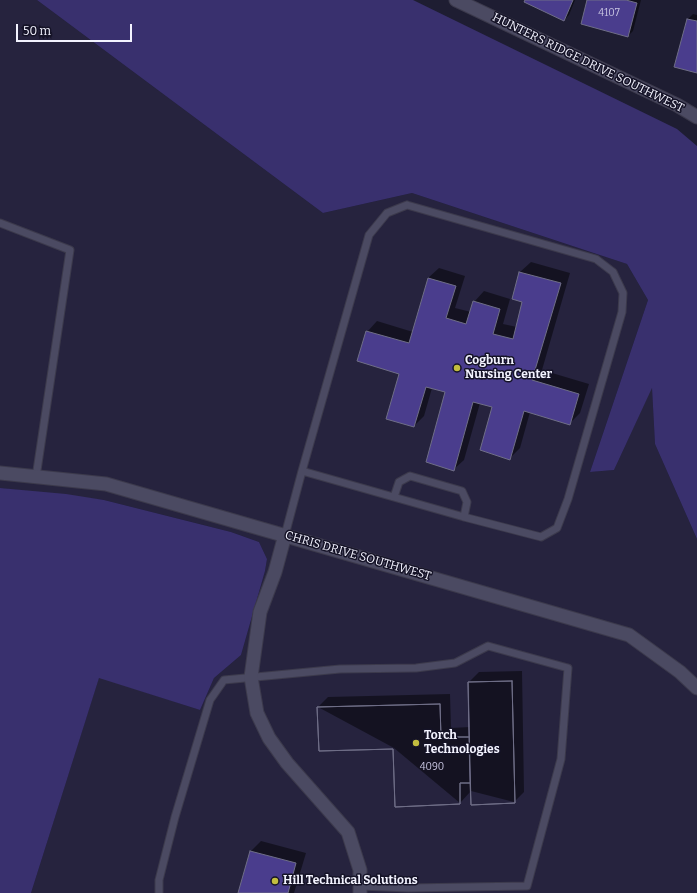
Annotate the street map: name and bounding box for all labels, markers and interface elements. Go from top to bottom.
house number: 4107 [598,7,620,19]
street label: HUNTERS RIDGE DRIVE SOUTHWEST [490,10,686,116]
scale bar [18,16,134,42]
text: 50 m [23,24,51,38]
place label: Cogburn Nursing Center [465,354,552,382]
marker: Cogburn Nursing Center [452,363,462,373]
street label: CHRIS DRIVE SOUTHWEST [283,528,433,584]
place label: Torch Technologies [424,729,500,757]
marker: Torch Technologies [411,738,421,748]
house number: 4090 [420,761,444,773]
place label: Hill Technical Solutions [283,874,418,888]
marker: Hill Technical Solutions [270,876,280,886]

